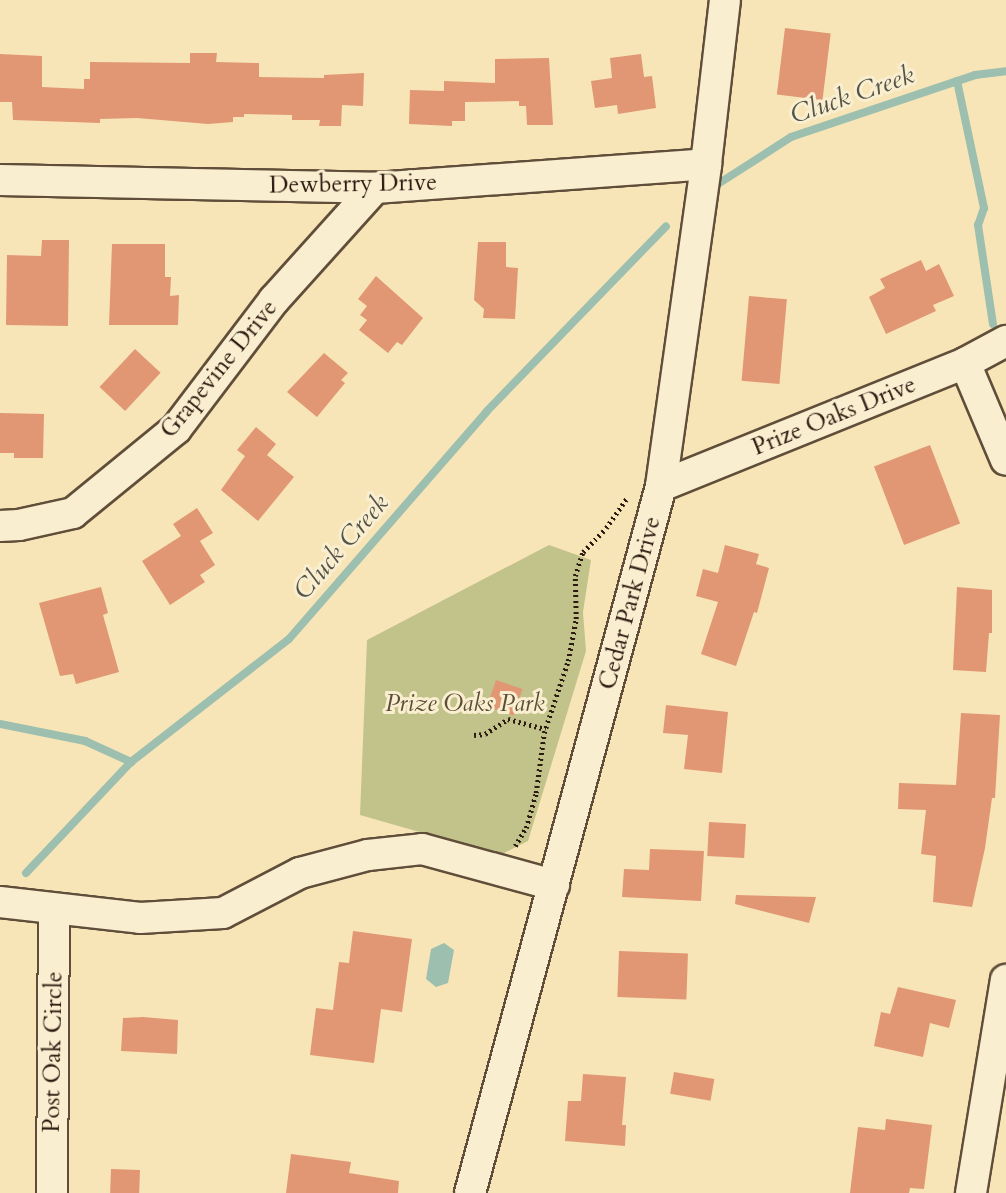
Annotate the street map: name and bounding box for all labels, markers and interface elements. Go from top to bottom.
water label: Cluck Creek [786,59,918,131]
street label: Dewberry Drive [269,168,437,200]
street label: Grapevine Drive [154,294,284,444]
street label: Prize Oaks Drive [748,370,920,462]
water label: Cluck Creek [287,488,395,606]
street label: Cedar Park Drive [593,513,667,693]
park label: Prize Oaks Park [385,690,545,718]
street label: Post Oak Circle [37,971,69,1133]

